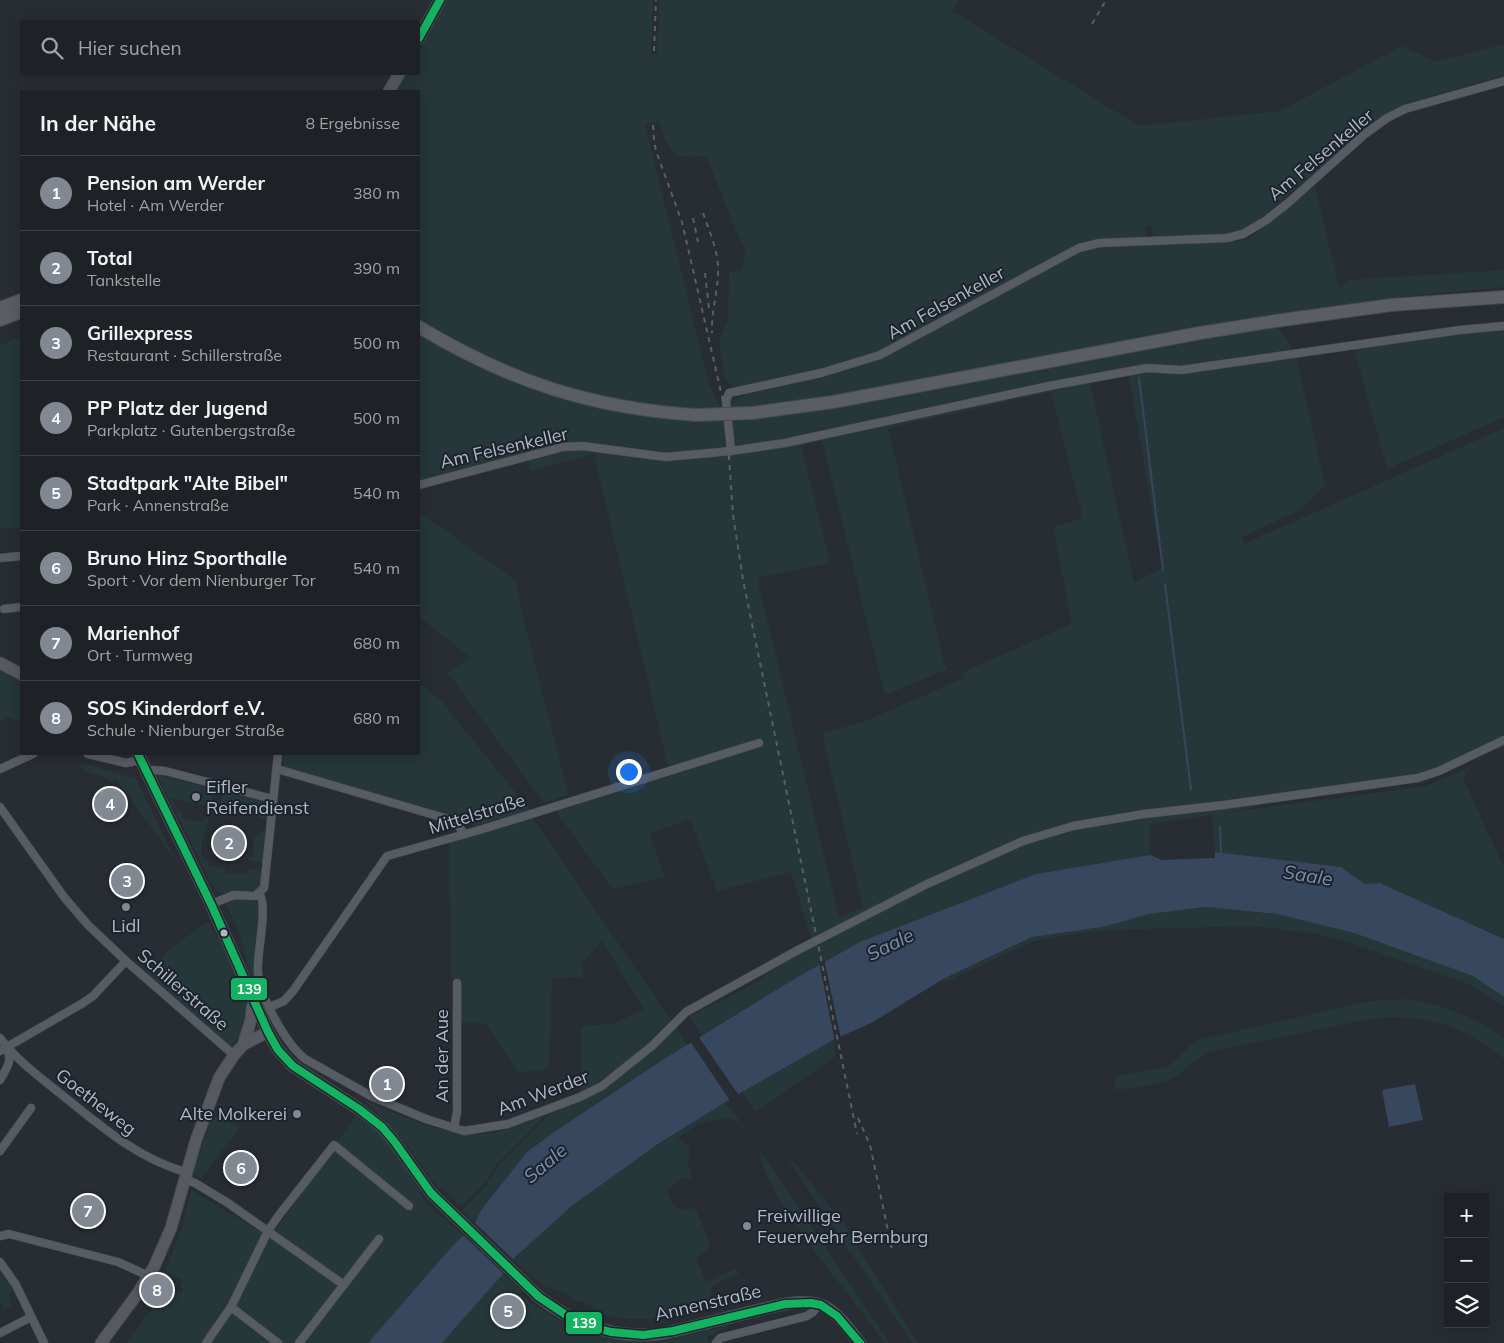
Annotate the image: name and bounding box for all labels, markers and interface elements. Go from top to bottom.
search box [20,20,420,75]
icon: search [38,34,66,62]
text: Hier suchen [78,36,182,60]
street label: Am Felsenkeller [1263,104,1378,205]
text: In der Nähe [40,110,156,136]
text: 8 Ergebnisse [305,113,400,133]
text: Pension am Werder [87,171,265,195]
text: 1 [51,183,61,203]
text: 380 m [353,183,400,203]
text: Hotel · Am Werder [87,195,224,215]
text: Total [87,246,132,270]
text: 2 [51,258,61,278]
text: 390 m [353,258,400,278]
street label: Am Felsenkeller [883,261,1009,344]
text: Tankstelle [87,270,161,290]
text: Grillexpress [87,321,193,345]
text: 3 [51,333,61,353]
text: 500 m [353,333,400,353]
text: Restaurant · Schillerstraße [87,345,282,365]
text: PP Platz der Jugend [87,396,268,420]
text: 4 [51,408,61,428]
text: 500 m [353,408,400,428]
text: Parkplatz · Gutenbergstraße [87,420,295,440]
street label: Am Felsenkeller [438,422,571,473]
text: Stadtpark "Alte Bibel" [87,471,288,495]
text: 5 [51,483,61,503]
text: 540 m [353,483,400,503]
text: Park · Annenstraße [87,495,229,515]
text: Bruno Hinz Sporthalle [87,546,287,570]
text: 6 [51,558,61,578]
text: 540 m [353,558,400,578]
text: Sport · Vor dem Nienburger Tor [87,570,316,590]
text: Marienhof [87,621,179,645]
text: 7 [51,633,61,653]
text: 680 m [353,633,400,653]
text: Ort · Turmweg [87,645,193,665]
text: SOS Kinderdorf e.V. [87,696,265,720]
text: 8 [51,708,61,728]
text: 680 m [353,708,400,728]
text: Schule · Nienburger Straße [87,720,285,740]
your location [616,759,642,785]
place label: Eifler Reifendienst [206,775,309,819]
pin: 4 [94,785,126,823]
street label: Mittelstraße [426,788,528,839]
marker: Eifler Reifendienst [190,791,202,803]
pin: 2 [213,824,245,862]
water label: Saale [1282,859,1334,891]
pin: 3 [111,862,143,900]
marker: Lidl [120,901,132,913]
place label: Lidl [111,914,141,937]
water label: Saale [862,922,918,966]
unlabelled marker [219,928,229,938]
street label: Schillerstraße [133,944,234,1035]
line badge: 139 [230,977,268,1001]
text: 139 [236,980,262,998]
street label: An der Aue [430,1009,453,1103]
street label: Goetheweg [51,1063,141,1140]
street label: Am Werder [494,1064,592,1120]
pin: 1 [371,1065,403,1103]
place label: Alte Molkerei [179,1102,287,1125]
marker: Alte Molkerei [291,1108,303,1120]
water label: Saale [518,1138,572,1188]
pin: 6 [225,1149,257,1187]
pin: 7 [72,1192,104,1230]
map controls [1444,1193,1489,1328]
button: + [1444,1193,1489,1238]
place label: Freiwillige Feuerwehr Bernburg [757,1204,928,1248]
marker: Freiwillige Feuerwehr Bernburg [741,1220,753,1232]
button: − [1444,1238,1489,1283]
pin: 8 [141,1271,173,1309]
street label: Annenstraße [653,1279,763,1326]
button: layers [1444,1283,1489,1328]
pin: 5 [492,1292,524,1330]
line badge: 139 [565,1311,603,1335]
text: 139 [571,1314,597,1332]

